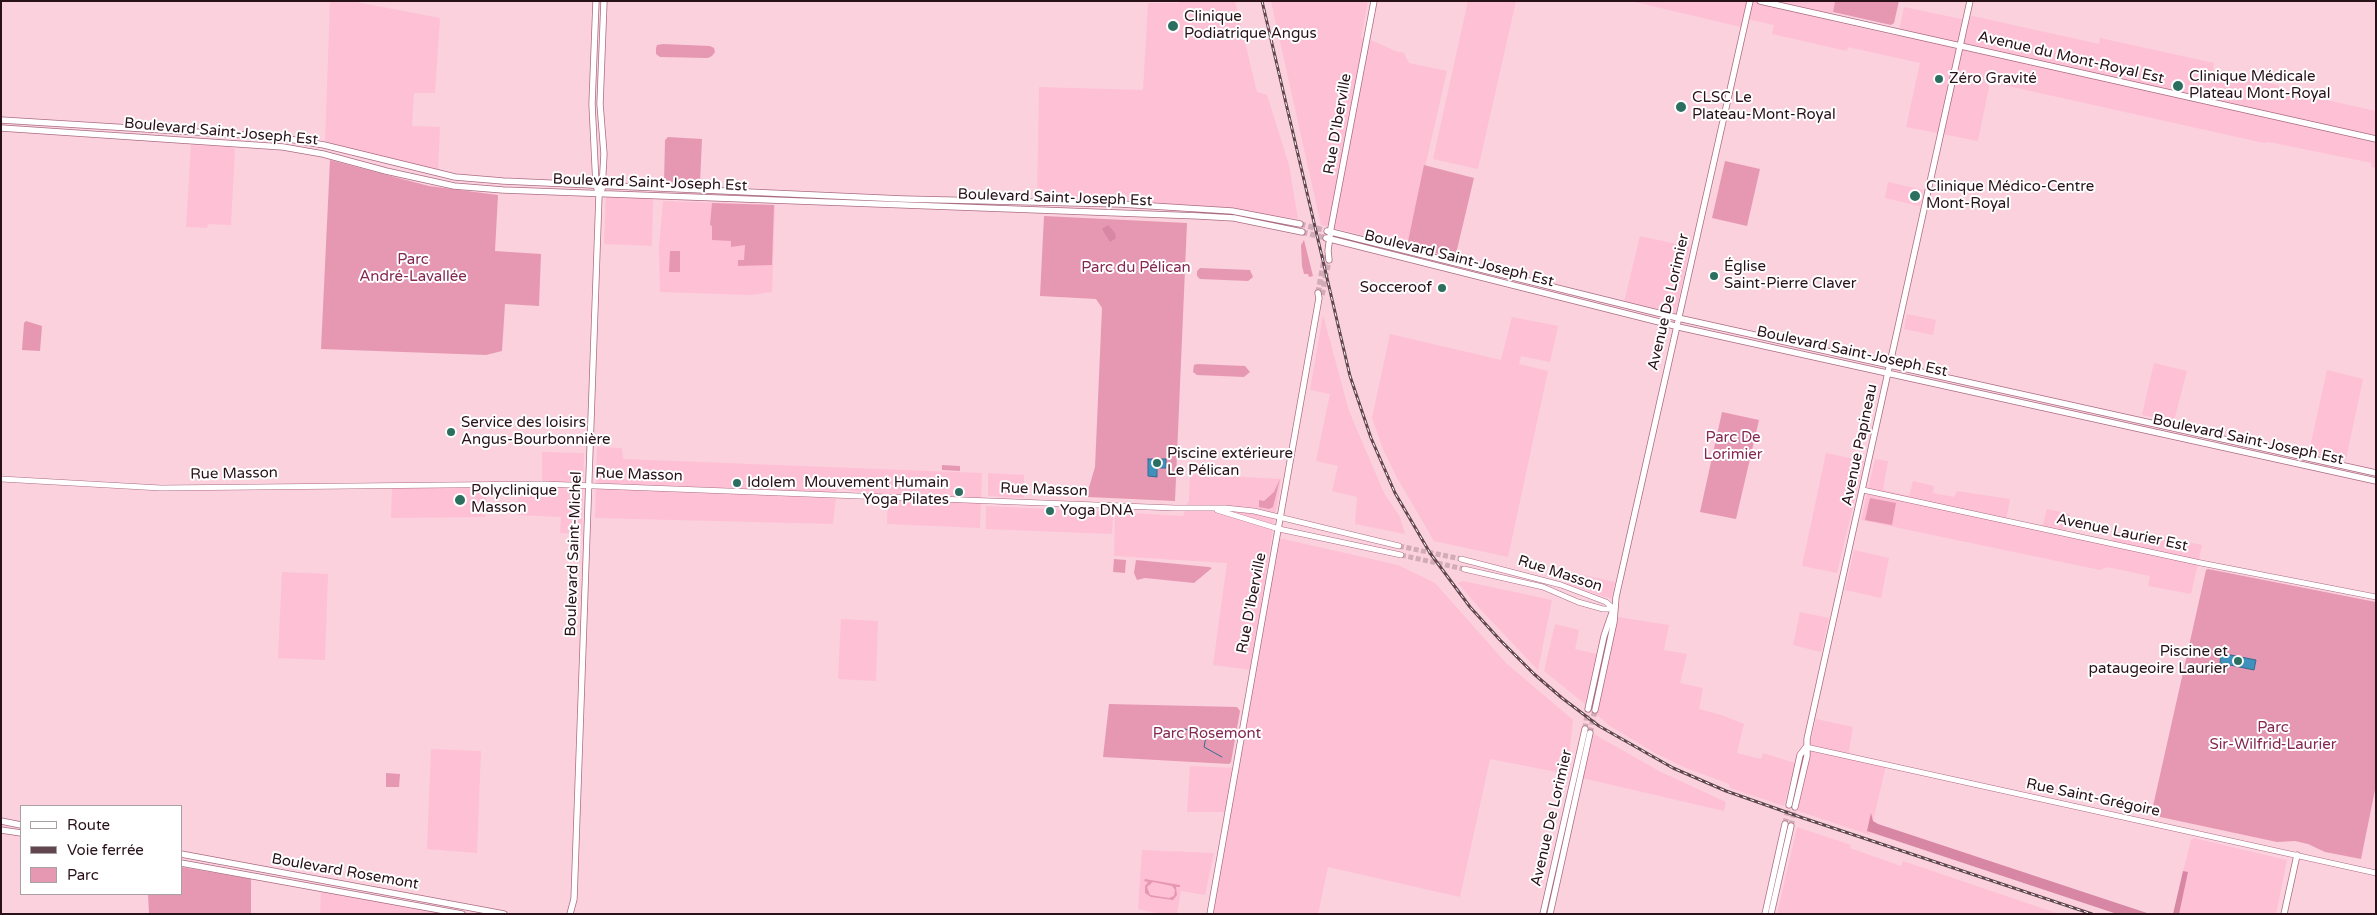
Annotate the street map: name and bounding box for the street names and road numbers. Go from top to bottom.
street label: Avenue du Mont-Royal Est [1976,28,2166,88]
street label: Rue D'Iberville [1320,72,1356,176]
street label: Boulevard Saint-Joseph Est [123,115,319,149]
street label: Boulevard Saint-Joseph Est [552,171,748,195]
street label: Boulevard Saint-Joseph Est [957,186,1153,210]
street label: Boulevard Saint-Joseph Est [1362,227,1556,291]
street label: Avenue De Lorimier [1644,232,1694,372]
street label: Boulevard Saint-Joseph Est [1755,323,1949,381]
street label: Avenue Papineau [1838,382,1882,508]
street label: Boulevard Saint-Joseph Est [2151,411,2345,469]
street label: Rue Masson [190,464,278,484]
street label: Rue Masson [595,464,683,486]
street label: Boulevard Saint-Michel [562,471,586,637]
street label: Rue Masson [1000,479,1088,501]
street label: Avenue Laurier Est [2055,510,2189,556]
street label: Rue D'Iberville [1233,551,1271,655]
street label: Rue Masson [1515,552,1605,596]
street label: Avenue De Lorimier [1527,748,1577,888]
street label: Rue Saint-Grégoire [2025,775,2161,821]
street label: Boulevard Rosemont [270,850,420,894]

